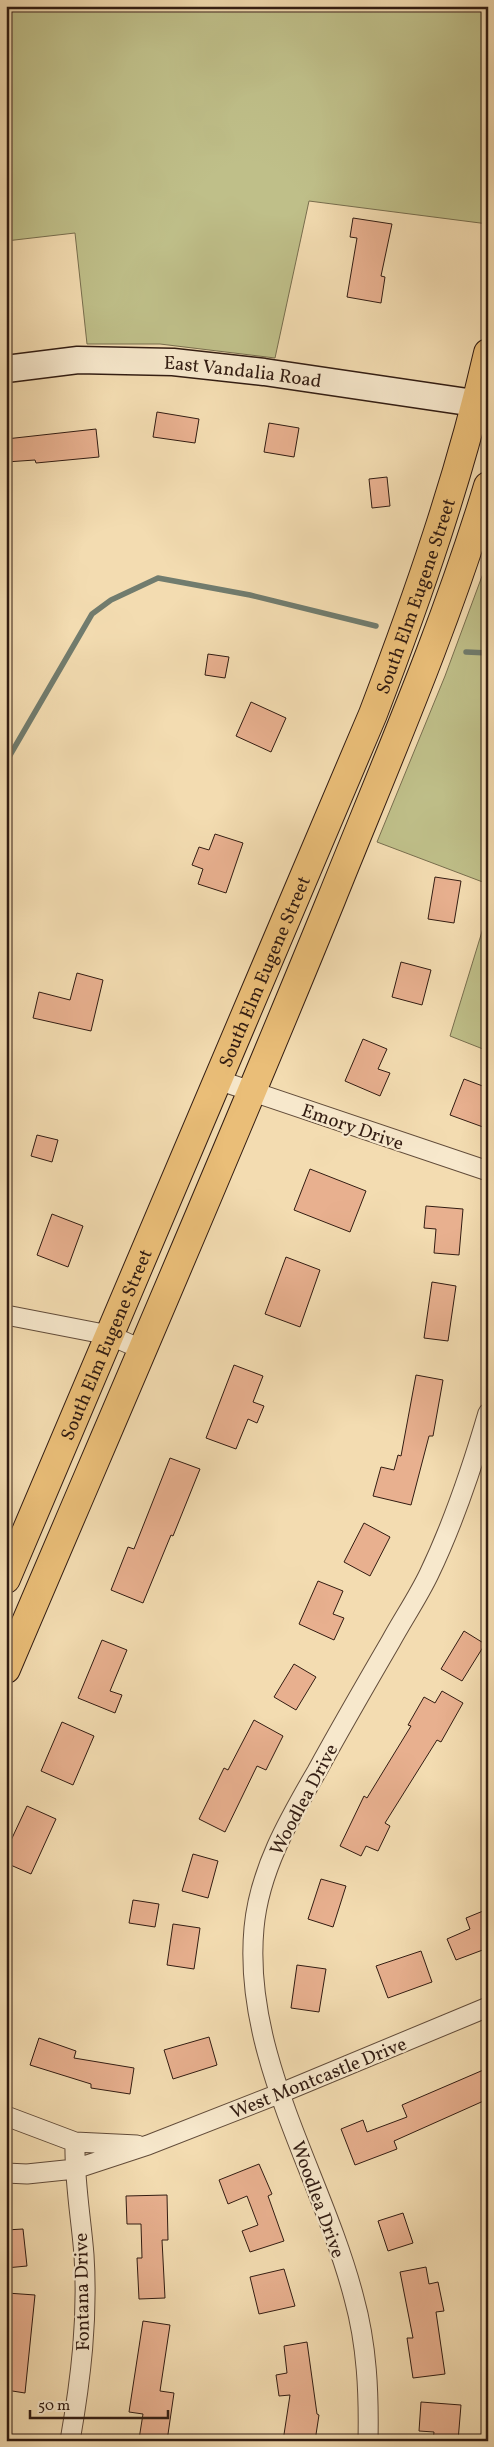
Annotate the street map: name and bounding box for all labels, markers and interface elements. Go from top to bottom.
street label: East Vandalia Road [164,351,323,395]
street label: South Elm Eugene Street [371,495,463,698]
street label: South Elm Eugene Street [213,872,318,1072]
street label: Emory Drive [298,1098,407,1157]
street label: South Elm Eugene Street [55,1245,160,1445]
street label: Woodlea Drive [264,1740,345,1860]
street label: West Montcastle Drive [227,2032,411,2126]
street label: Woodlea Drive [284,2138,350,2262]
street label: Fontana Drive [69,2233,97,2351]
scale bar [30,2387,168,2419]
text: 50 m [38,2396,70,2417]

